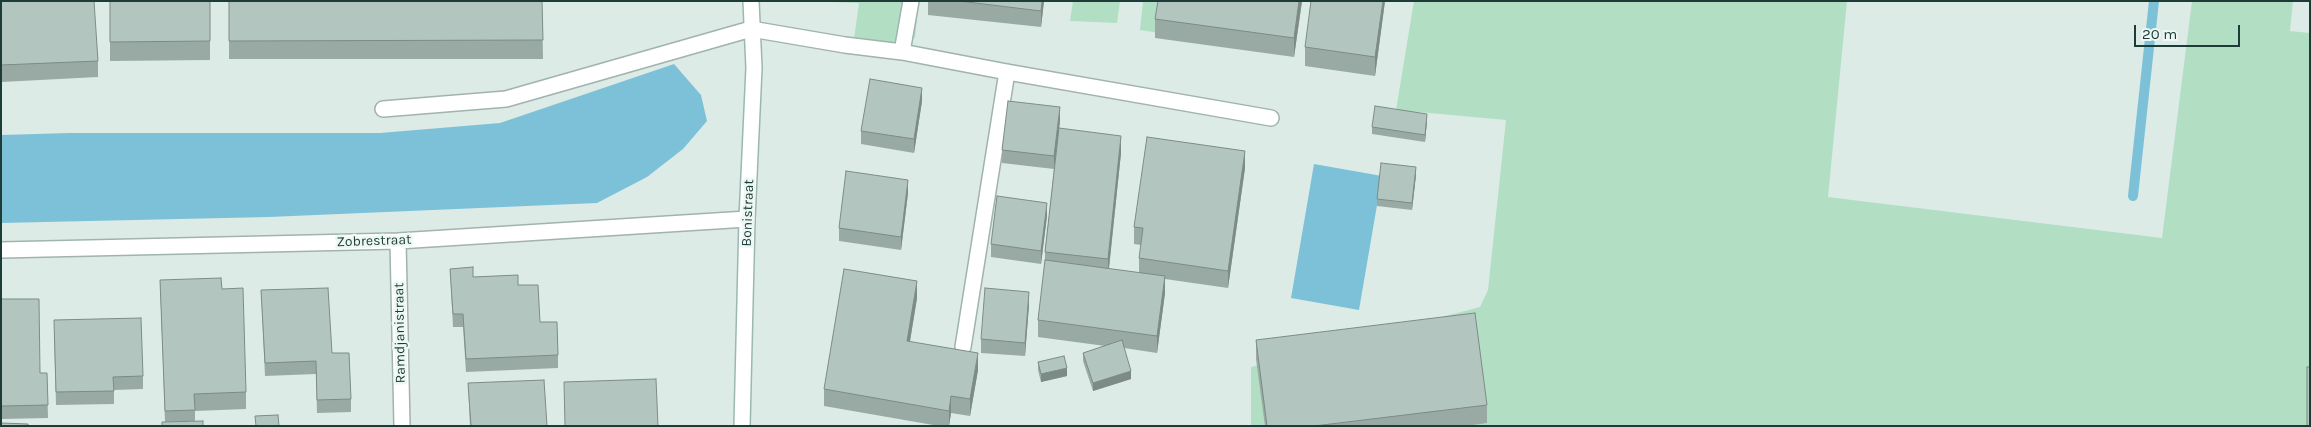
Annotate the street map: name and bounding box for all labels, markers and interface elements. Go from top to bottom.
scale bar [2136,15,2242,47]
text: 20 m [2142,25,2177,43]
street label: Bonistraat [738,179,758,247]
street label: Zobrestraat [336,231,412,251]
street label: Ramdjanistraat [391,282,409,384]

